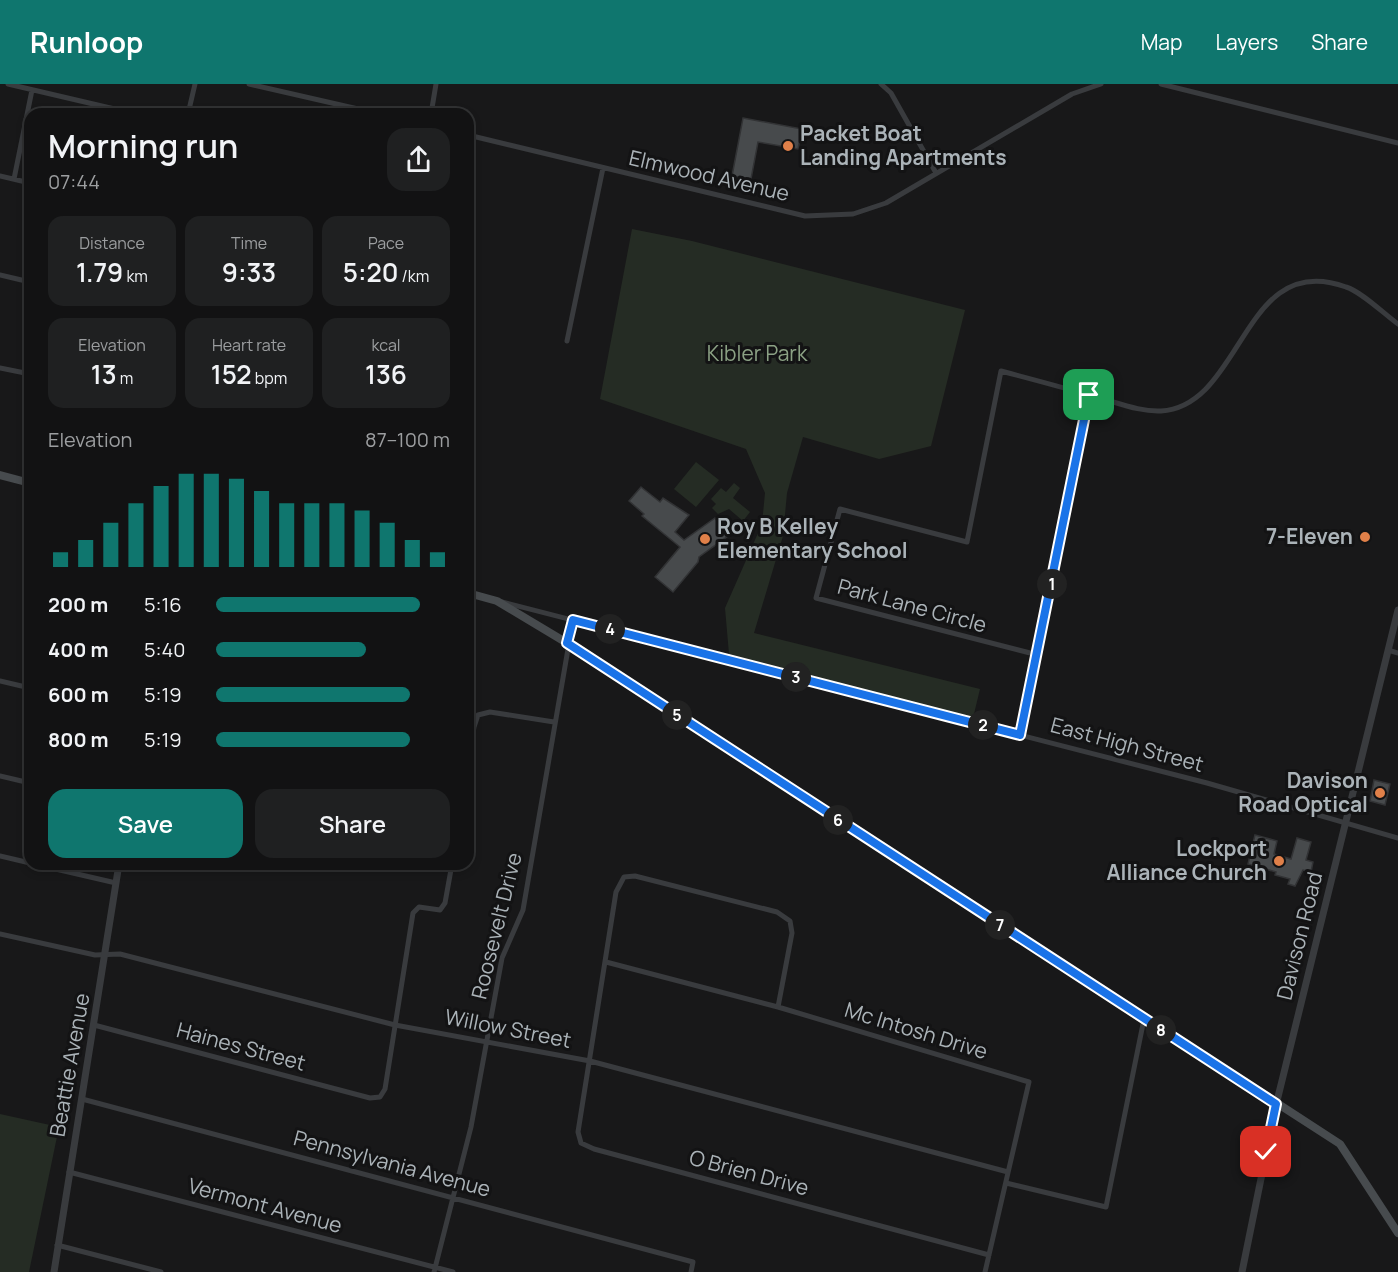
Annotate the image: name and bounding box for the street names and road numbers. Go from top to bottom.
street label: Elmwood Avenue [626,143,792,207]
street label: Park Lane Circle [835,572,990,638]
street label: East High Street [1048,710,1207,778]
street label: Roosevelt Drive [464,850,528,1002]
street label: Davison Road [1270,869,1328,1003]
street label: Beattie Avenue [43,991,95,1139]
street label: Mc Intosh Drive [841,995,991,1065]
street label: Willow Street [443,1002,574,1054]
street label: Haines Street [174,1015,309,1077]
street label: Pennsylvania Avenue [291,1123,494,1203]
street label: O Brien Drive [686,1143,812,1201]
street label: Vermont Avenue [185,1171,345,1239]

